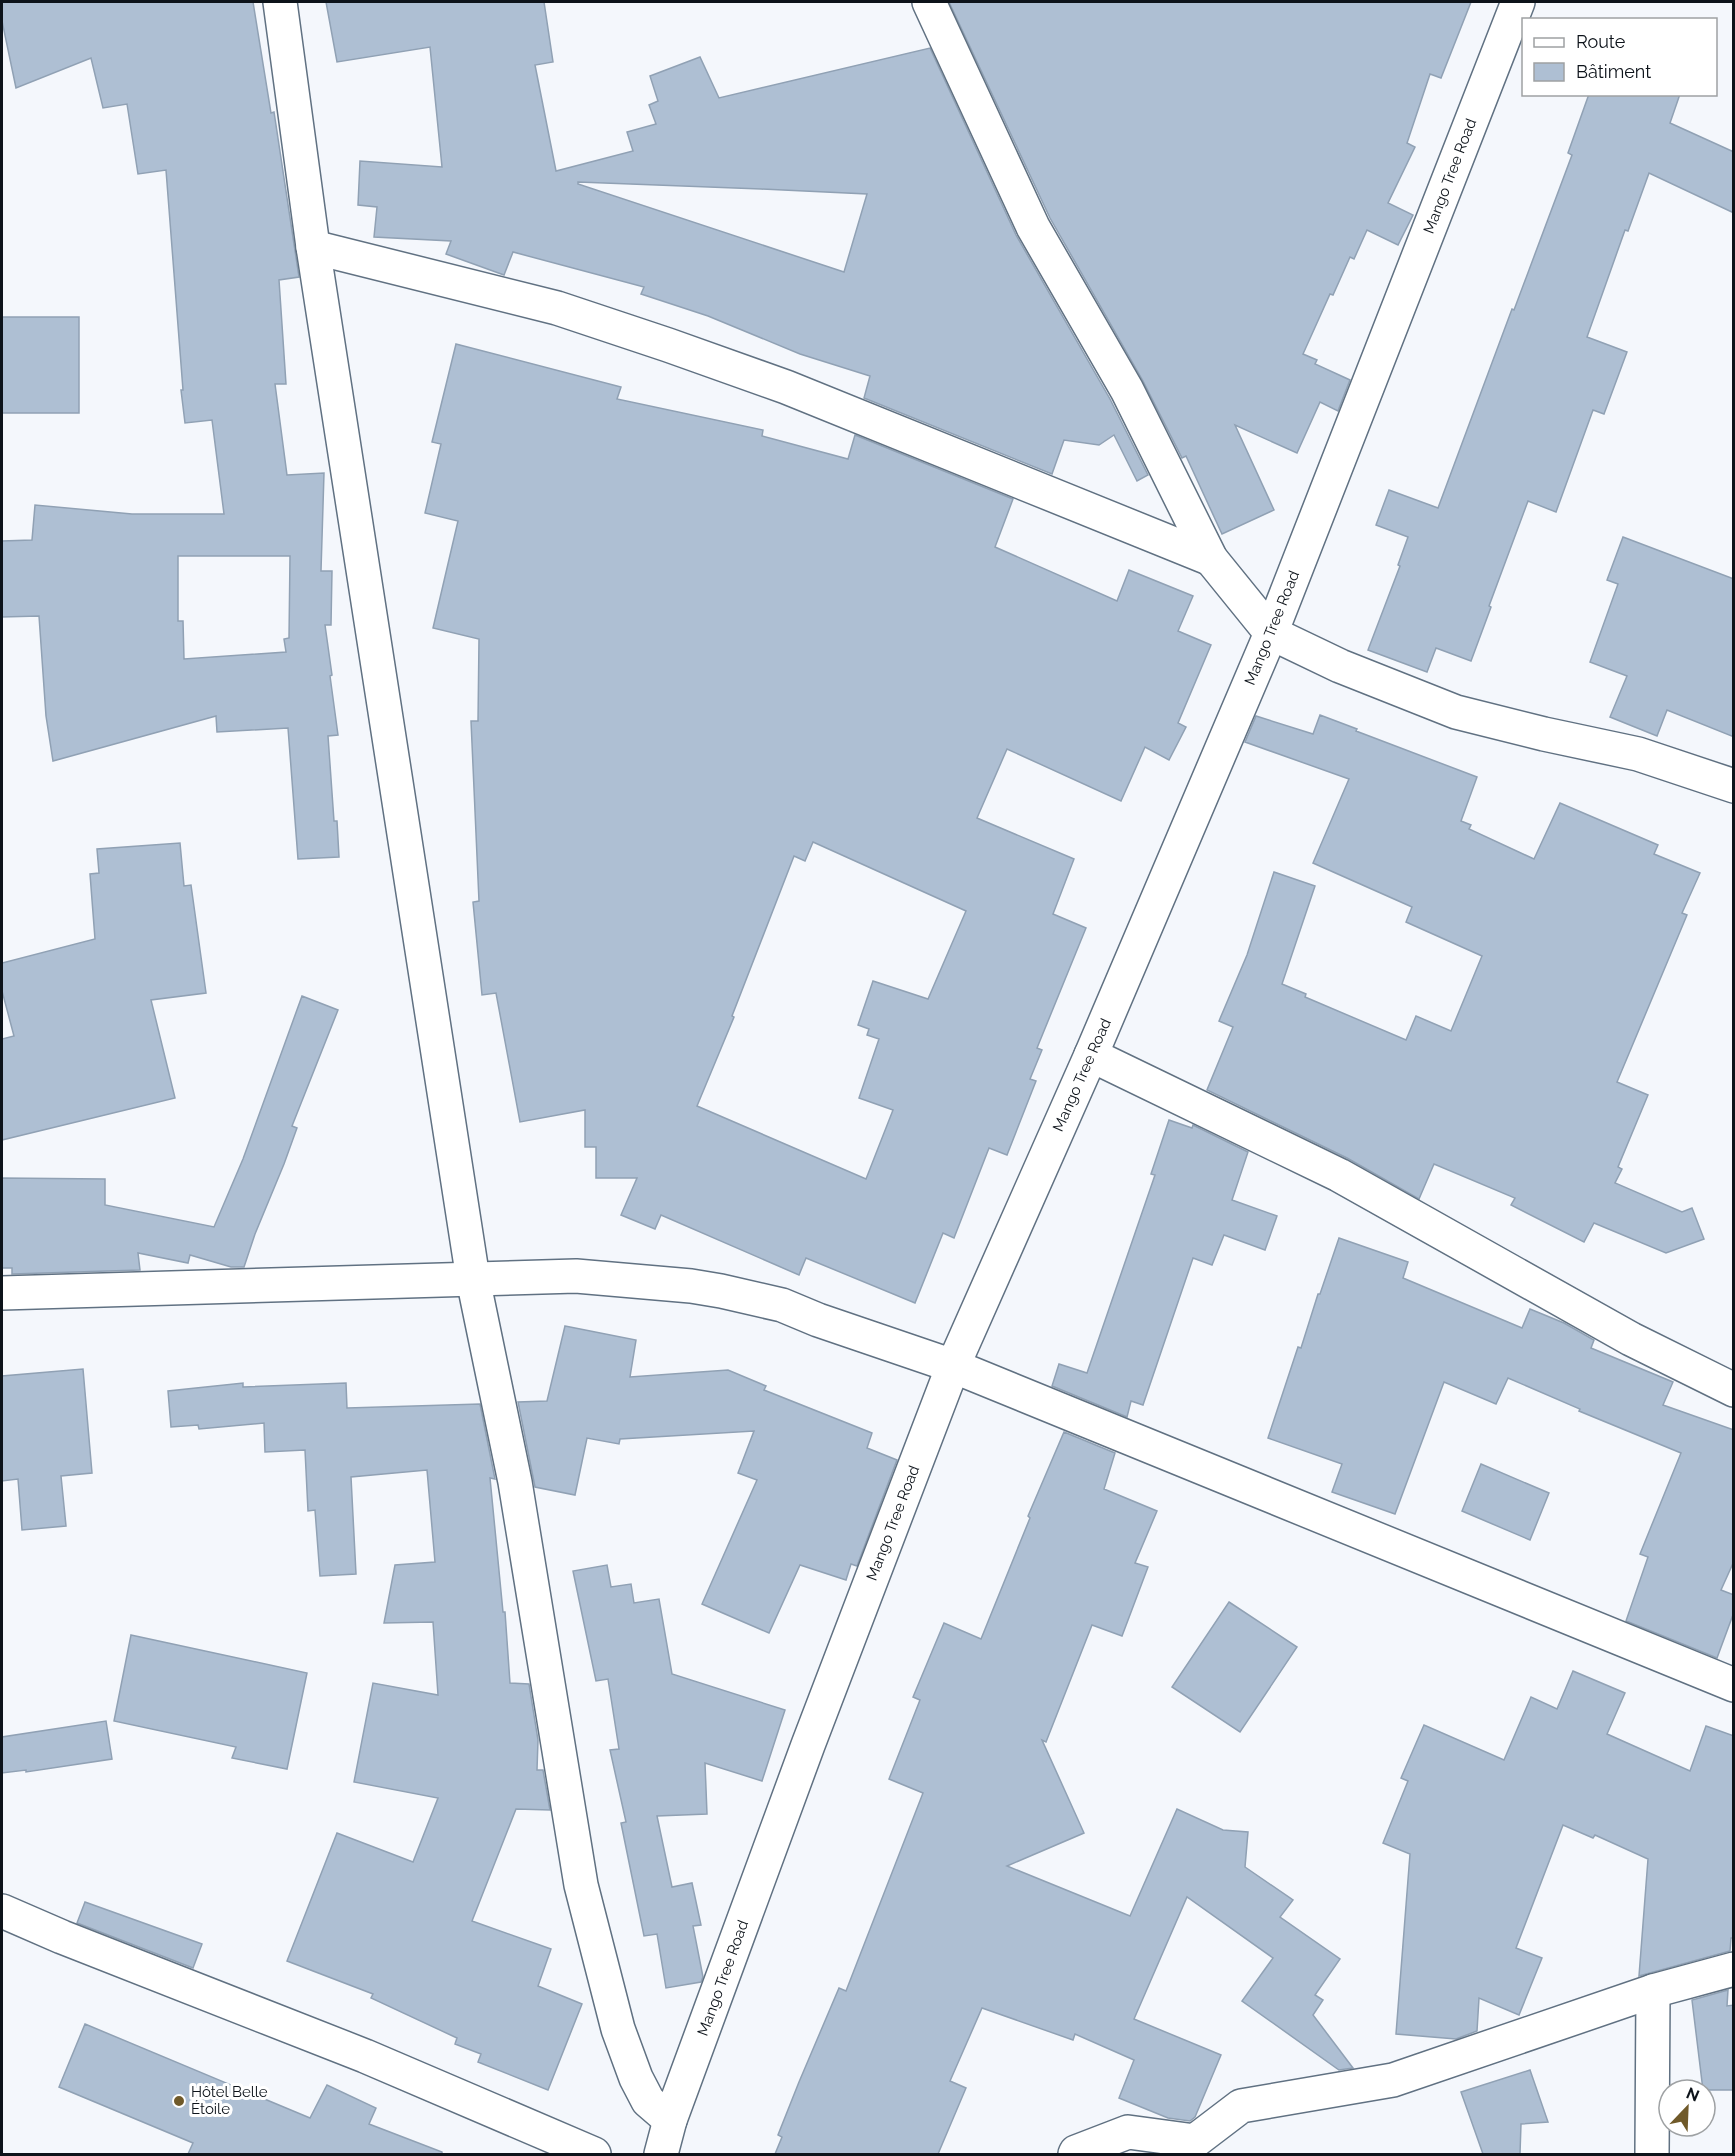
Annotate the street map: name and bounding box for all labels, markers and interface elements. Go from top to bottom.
legend [1522,18,1717,96]
text: Route [1576,31,1626,52]
text: Bâtiment [1576,61,1651,82]
street label: Mango Tree Road [1420,116,1480,236]
street label: Mango Tree Road [1241,568,1303,688]
street label: Mango Tree Road [1049,1016,1115,1134]
street label: Mango Tree Road [863,1463,923,1583]
street label: Mango Tree Road [694,1918,752,2038]
north arrow [1657,2078,1717,2138]
place label: Hôtel Belle Étoile [191,2083,268,2118]
text: N [1683,2084,1702,2106]
marker: Hôtel Belle Étoile [172,2094,186,2108]

